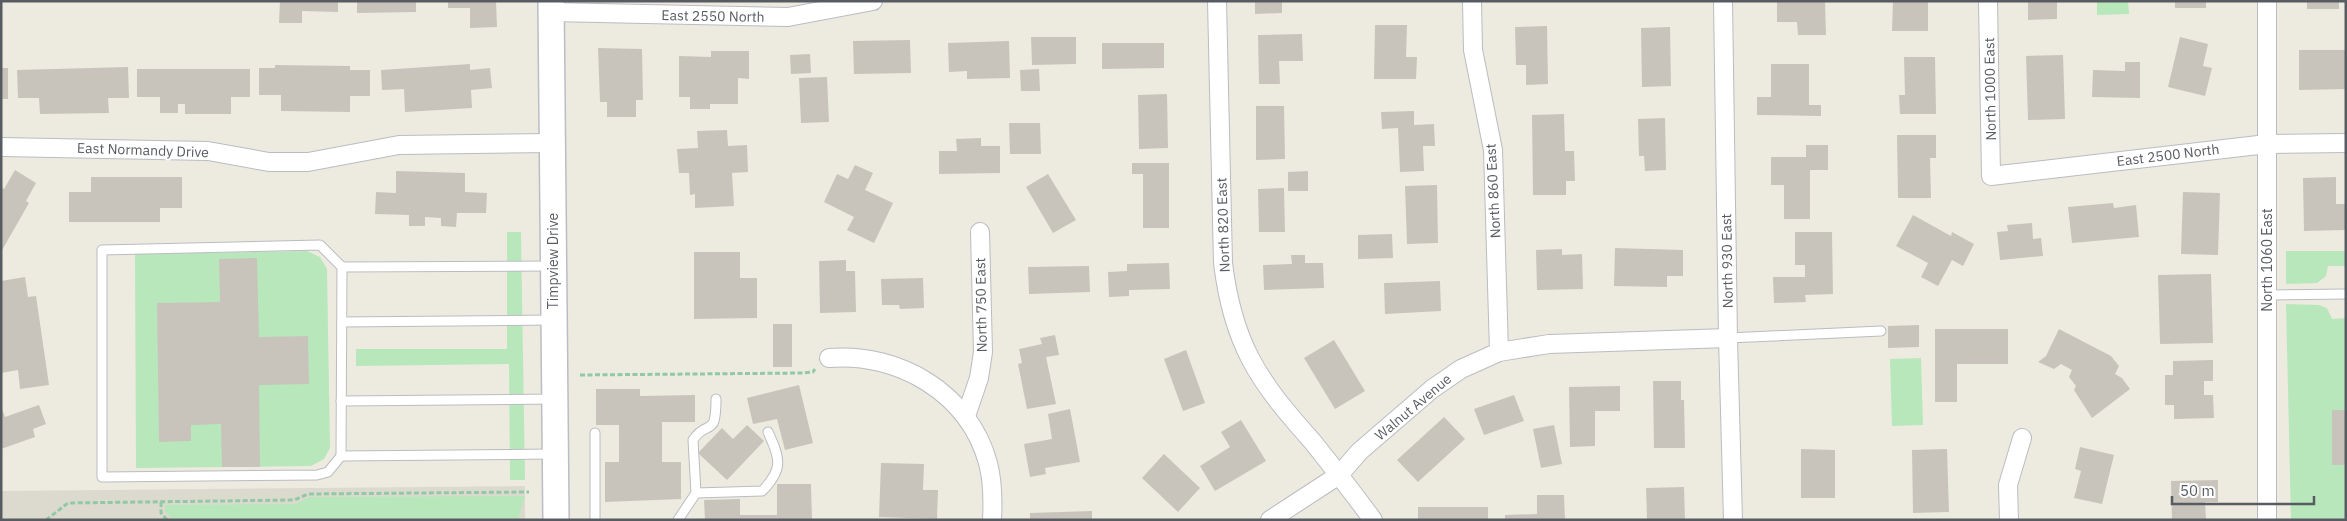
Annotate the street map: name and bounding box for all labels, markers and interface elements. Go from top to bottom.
street label: East 2550 North [661,6,765,26]
street label: North 1000 East [1980,37,2000,141]
street label: East Normandy Drive [77,139,210,161]
street label: East 2500 North [2116,140,2220,170]
street label: North 860 East [1482,143,1504,239]
street label: North 820 East [1212,177,1234,273]
street label: North 1060 East [2258,208,2276,312]
street label: Timpview Drive [544,213,562,309]
street label: North 930 East [1717,213,1737,309]
street label: North 750 East [971,257,991,353]
street label: Walnut Avenue [1371,370,1455,444]
scale bar [2172,474,2314,506]
text: 50 m [2180,481,2215,500]

